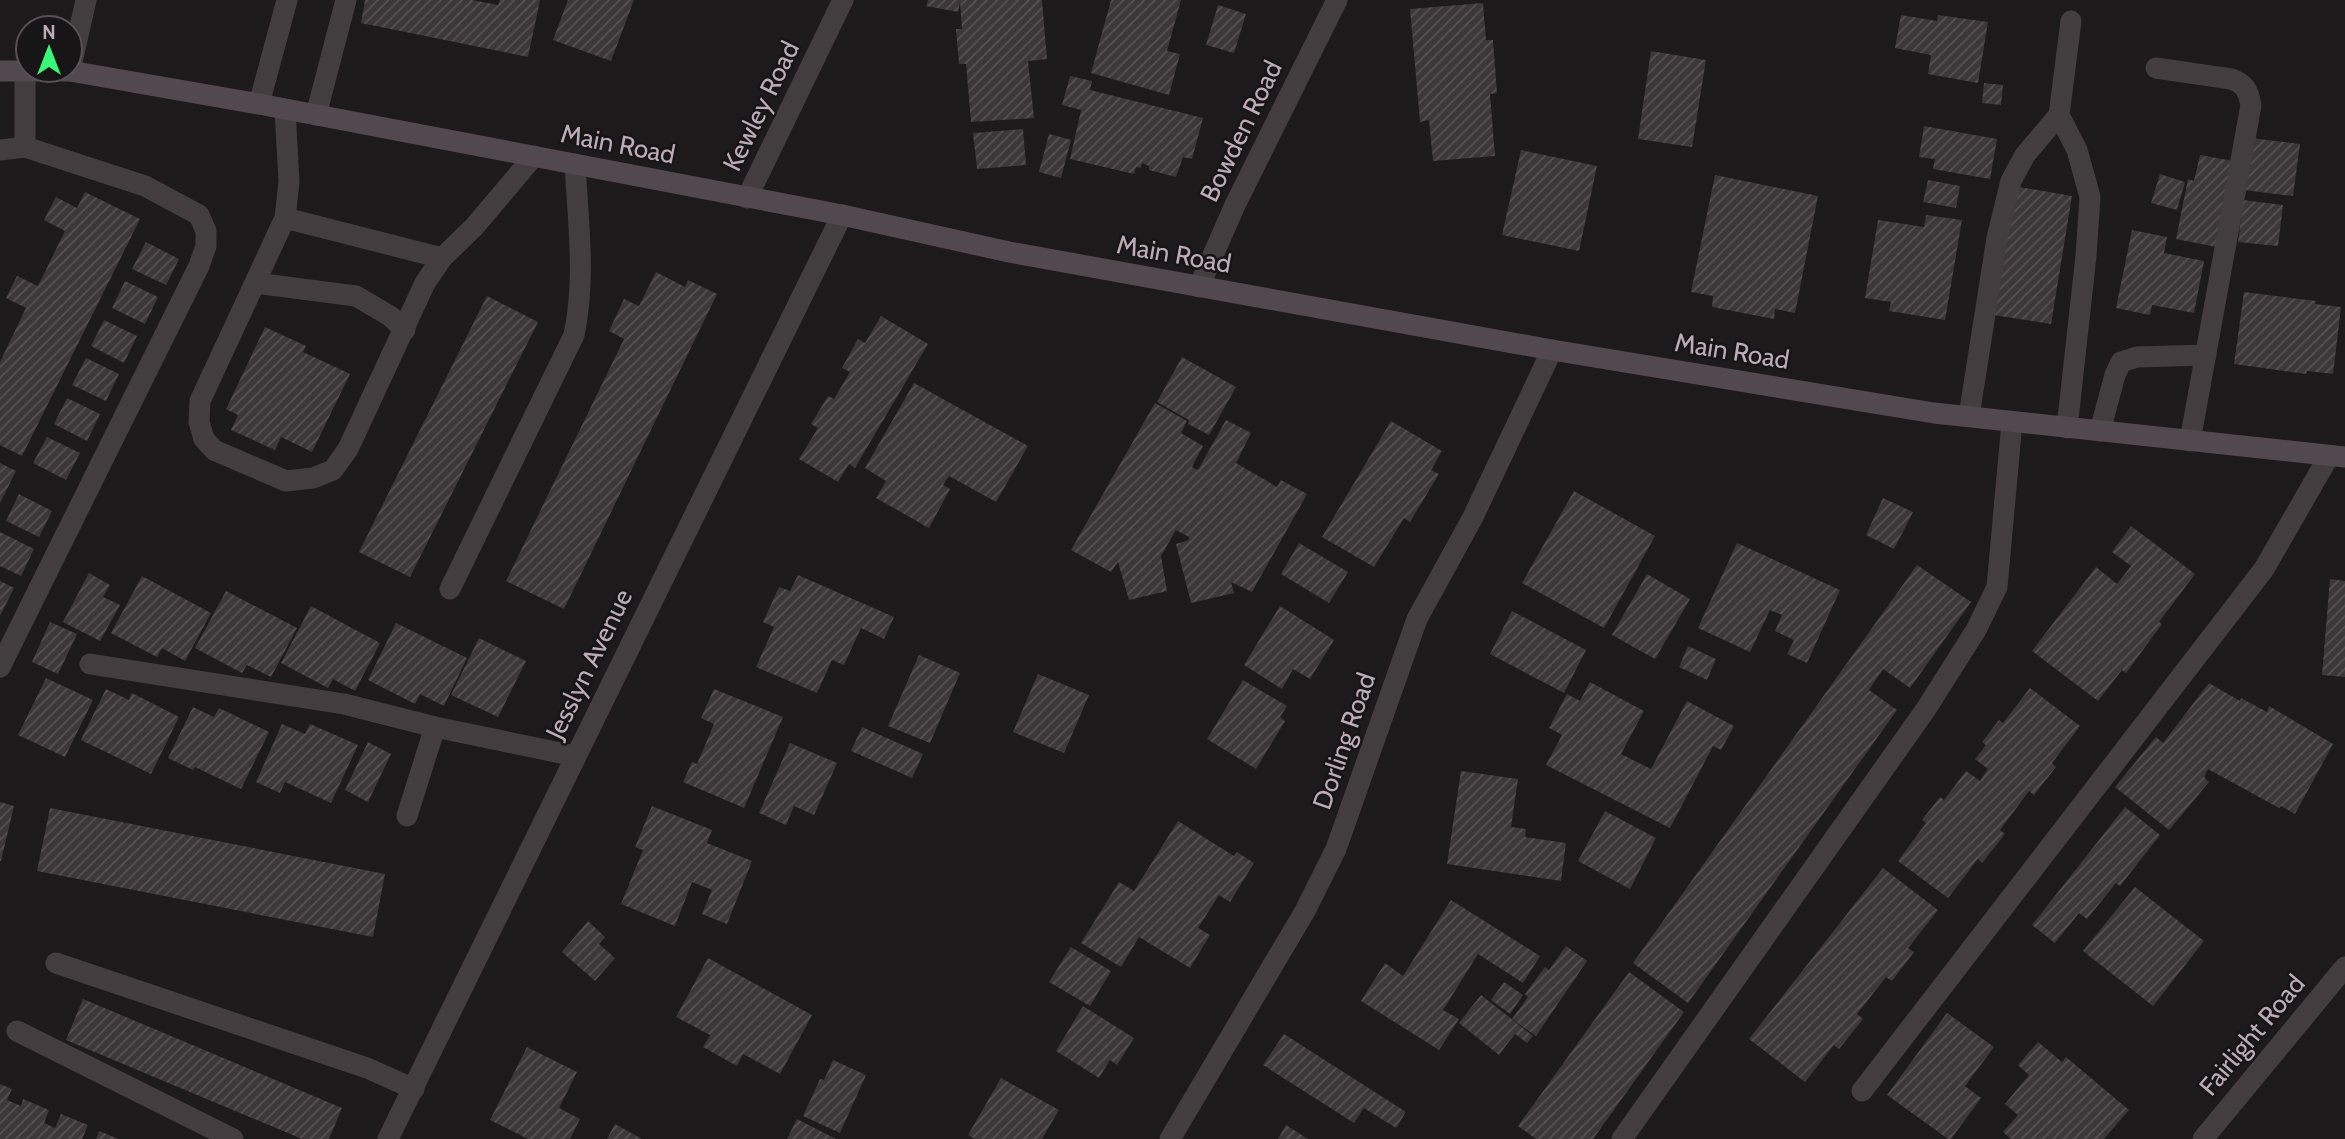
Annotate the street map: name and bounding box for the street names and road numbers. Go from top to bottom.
street label: Kewley Road [716,36,806,176]
street label: Bowden Road [1193,55,1289,207]
street label: Main Road [558,117,678,171]
street label: Main Road [1114,228,1234,280]
street label: Main Road [1672,326,1792,376]
street label: Jesslyn Avenue [538,584,639,745]
street label: Dorling Road [1306,668,1382,814]
street label: Fairlight Road [2192,968,2312,1102]

